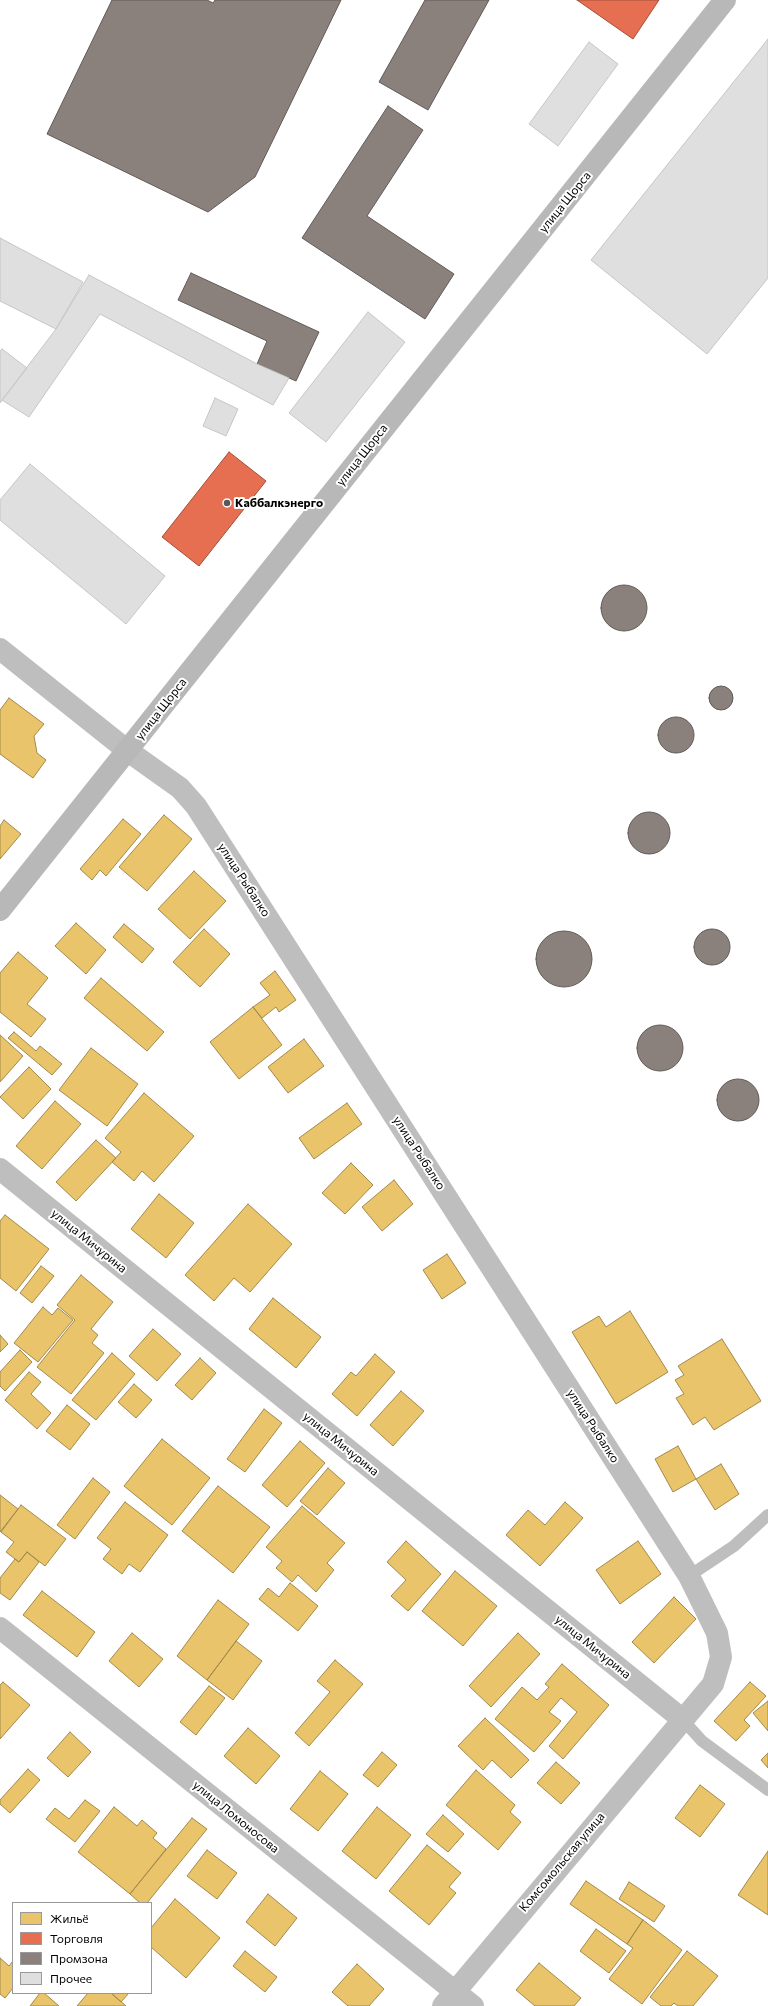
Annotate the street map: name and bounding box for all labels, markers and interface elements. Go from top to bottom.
street label: улица Щорса [536,169,594,235]
street label: улица Щорса [333,421,391,489]
place label: Каббалкэнерго [235,496,323,510]
marker: Каббалкэнерго [222,498,232,508]
street label: улица Щорса [132,675,190,743]
street label: улица Рыбалко [215,840,273,920]
street label: улица Рыбалко [390,1113,448,1193]
street label: улица Мичурина [48,1206,130,1276]
street label: улица Рыбалко [564,1386,622,1466]
street label: улица Мичурина [300,1409,382,1479]
street label: улица Мичурина [552,1612,634,1682]
street label: улица Ломоносова [190,1778,282,1856]
street label: Комсомольская улица [516,1809,608,1915]
legend [12,1902,152,1994]
text: Жильё [50,1911,89,1925]
text: Торговля [50,1931,103,1945]
text: Промзона [50,1951,108,1965]
text: Прочее [50,1971,92,1985]

